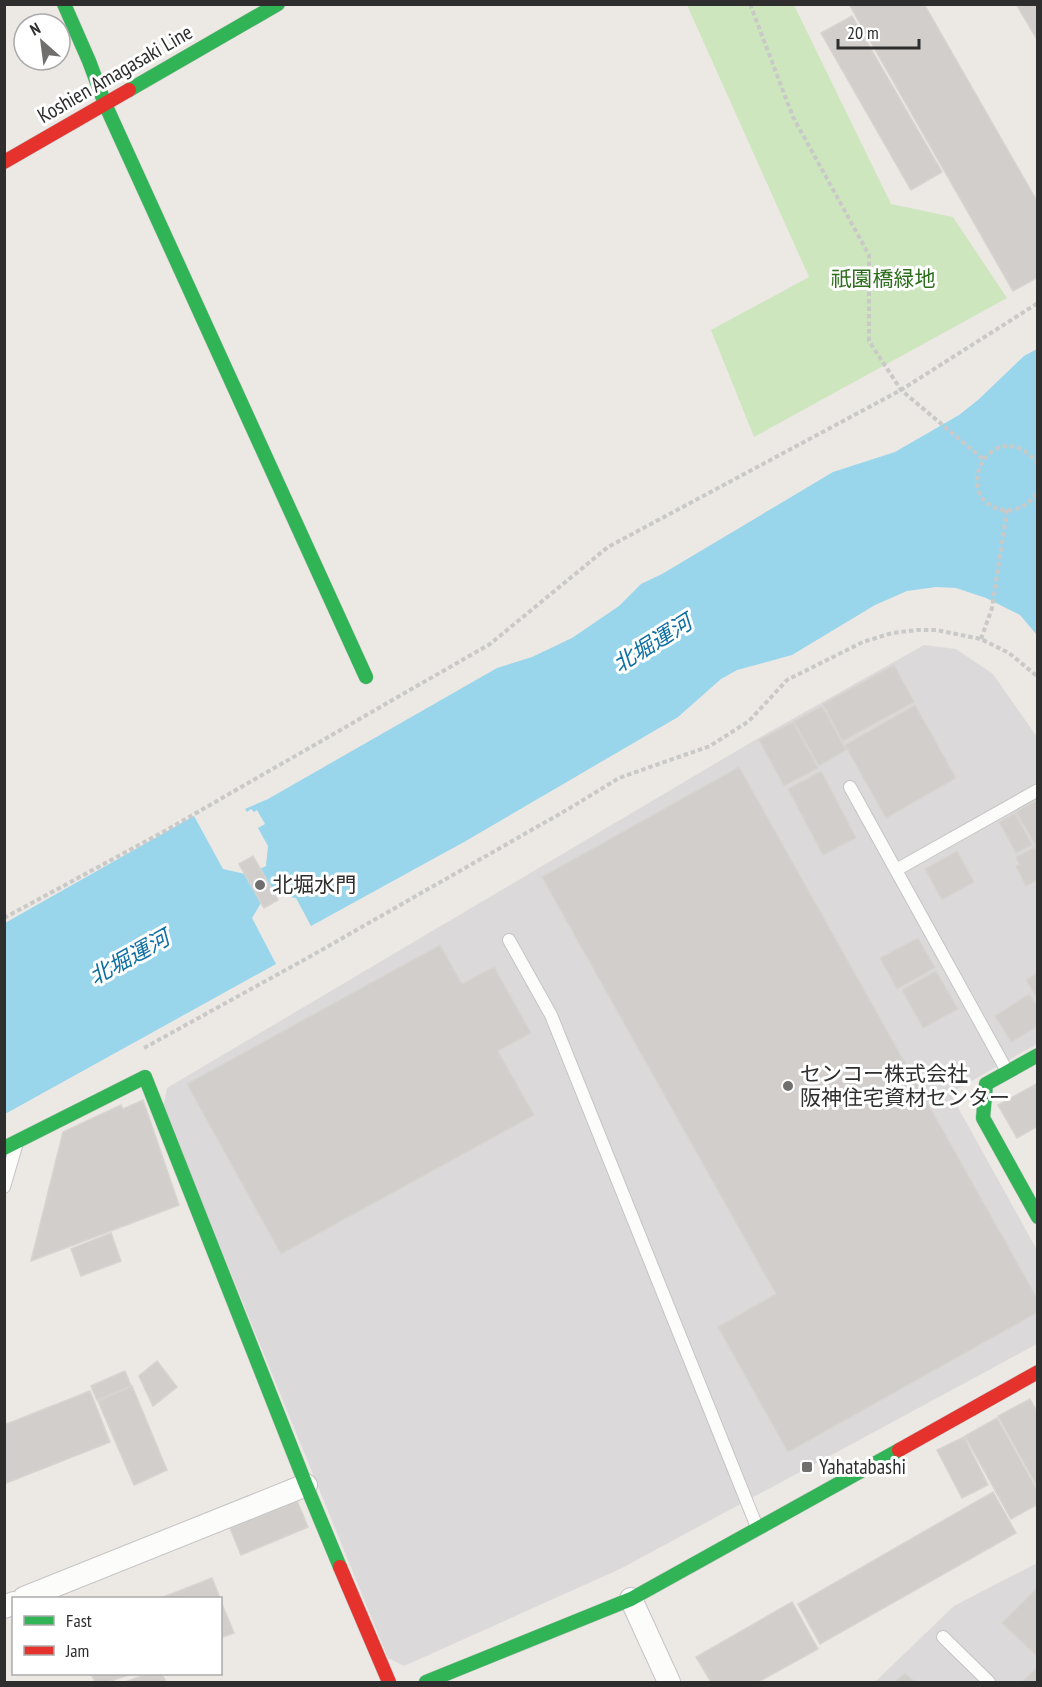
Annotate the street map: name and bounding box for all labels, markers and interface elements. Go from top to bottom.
north arrow [12,12,72,72]
scale bar [838,12,919,50]
text: N [26,18,43,40]
street label: Koshien Amagasaki Line [32,18,197,129]
text: 20 m [847,21,879,44]
park label: 祇園橋緑地 [831,265,936,292]
water label: 北堀運河 [607,606,700,678]
place label: 北堀水門 [272,871,356,898]
marker: 北堀水門 [253,878,267,892]
water label: 北堀運河 [84,921,178,991]
place label: センコー株式会社 阪神住宅資材センター [800,1060,1010,1111]
marker: センコー株式会社 阪神住宅資材センター [781,1079,795,1093]
place label: Yahatabashi [819,1453,906,1480]
marker: Yahatabashi [800,1460,814,1474]
legend [12,1597,222,1675]
text: Fast [66,1609,92,1632]
text: Jam [65,1639,89,1662]

